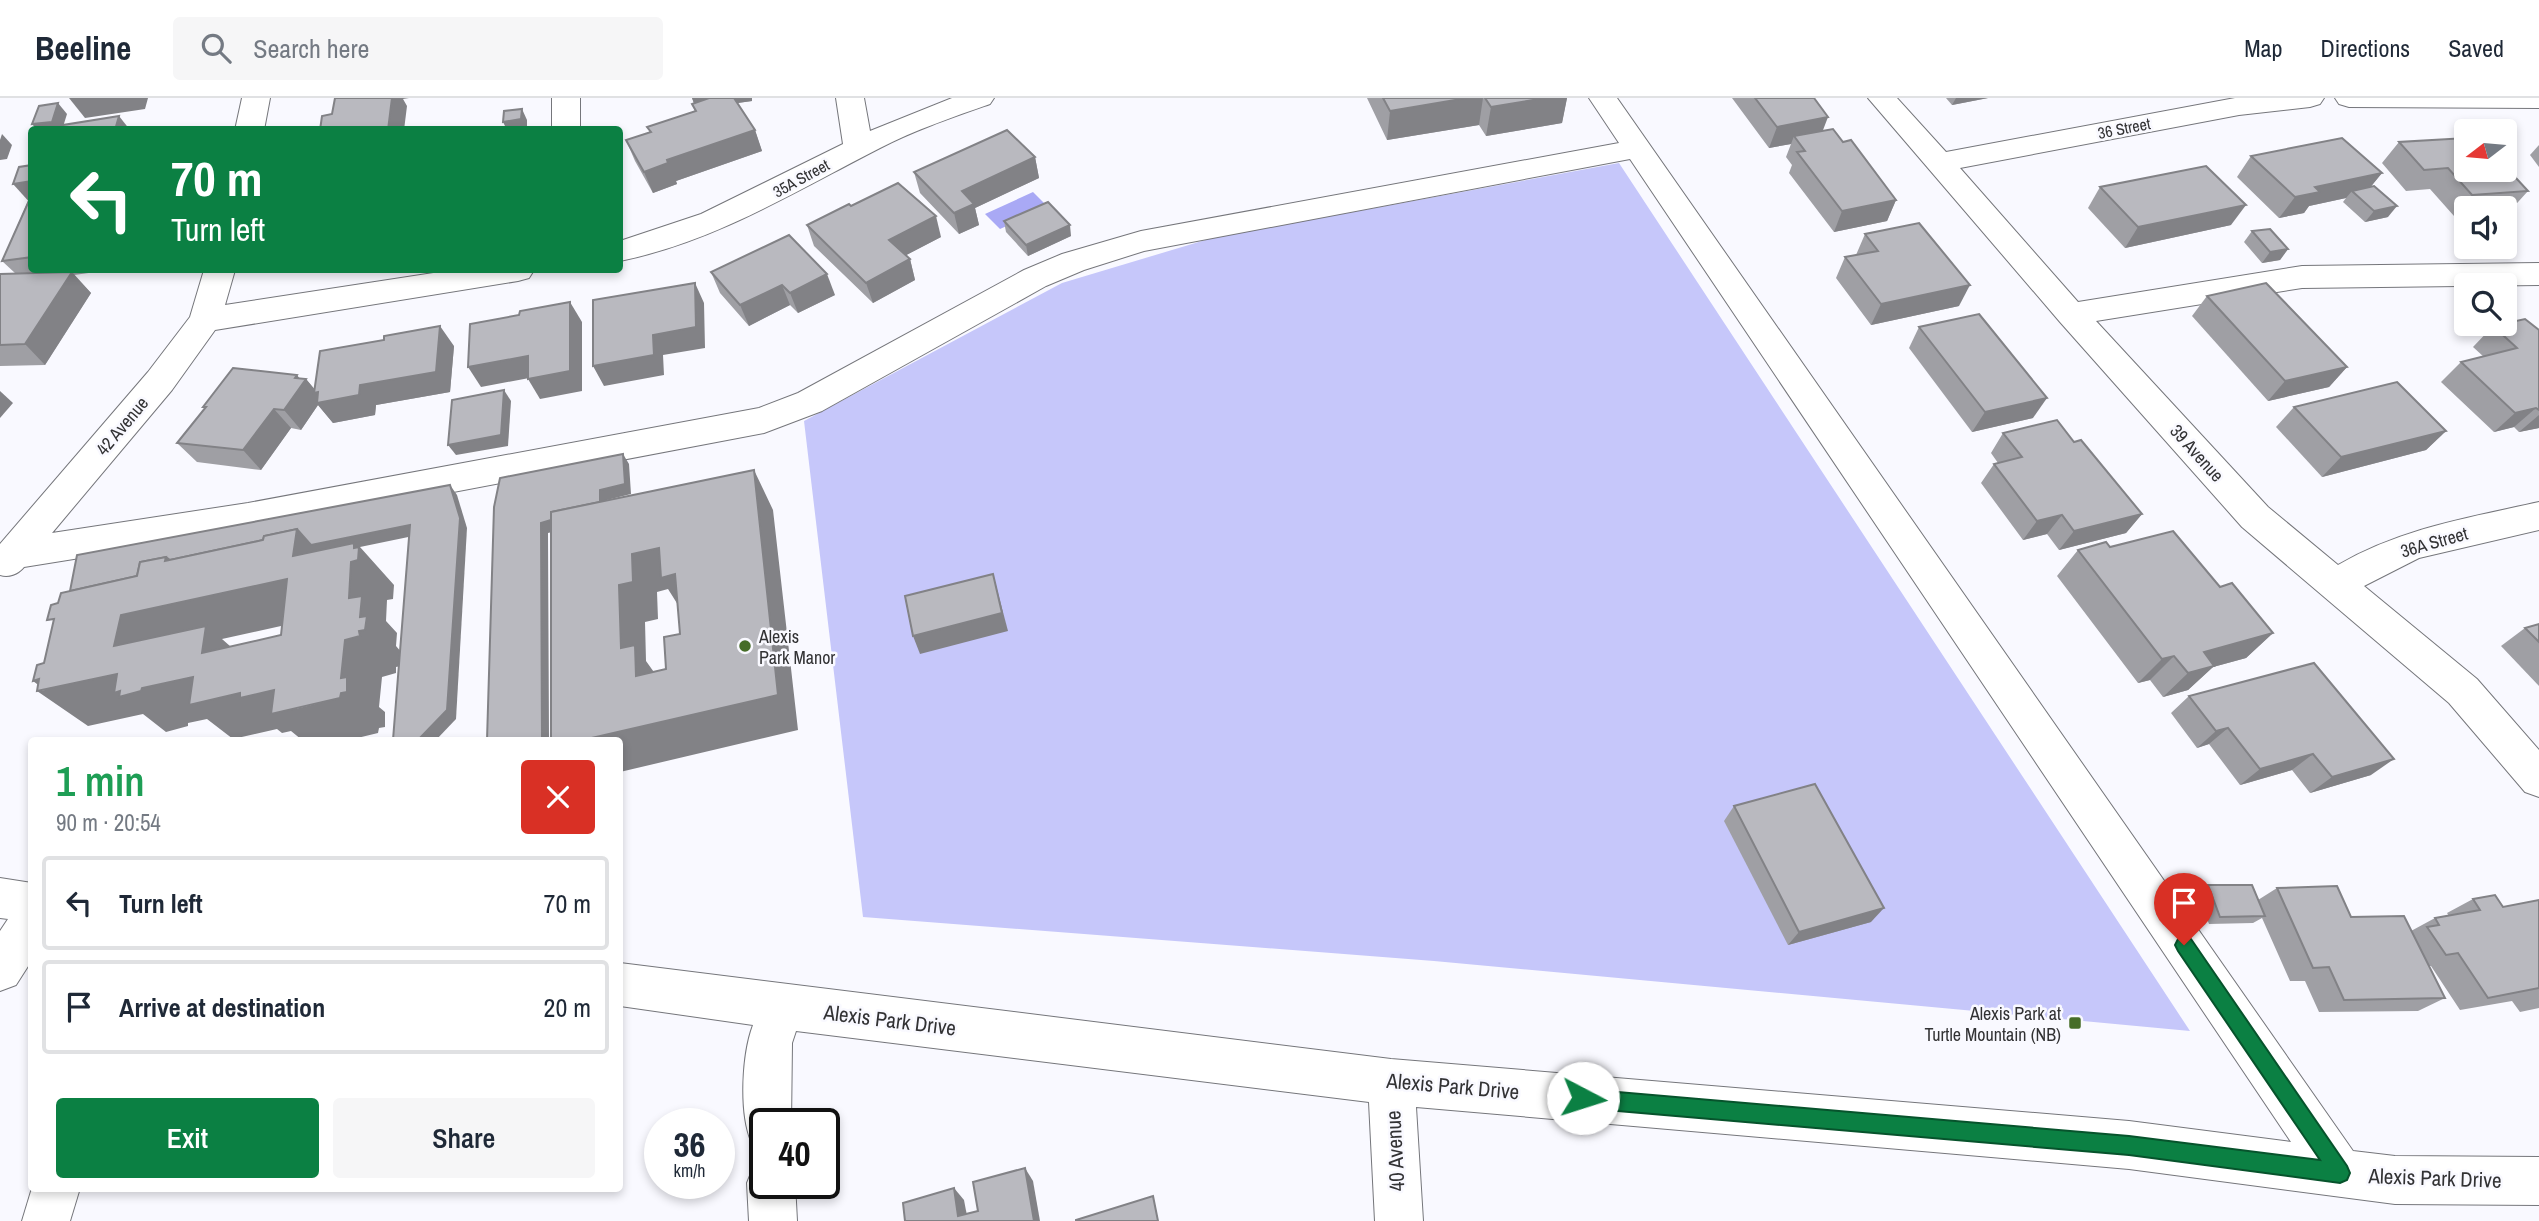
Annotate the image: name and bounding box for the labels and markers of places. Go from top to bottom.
place label: Alexis Park Manor [758,624,835,670]
marker: Alexis Park Manor [737,638,753,654]
pin [2154,873,2214,945]
place label: Alexis Park at Turtle Mountain (NB) [1924,1001,2061,1047]
marker: Alexis Park at Turtle Mountain (NB) [2067,1015,2083,1031]

